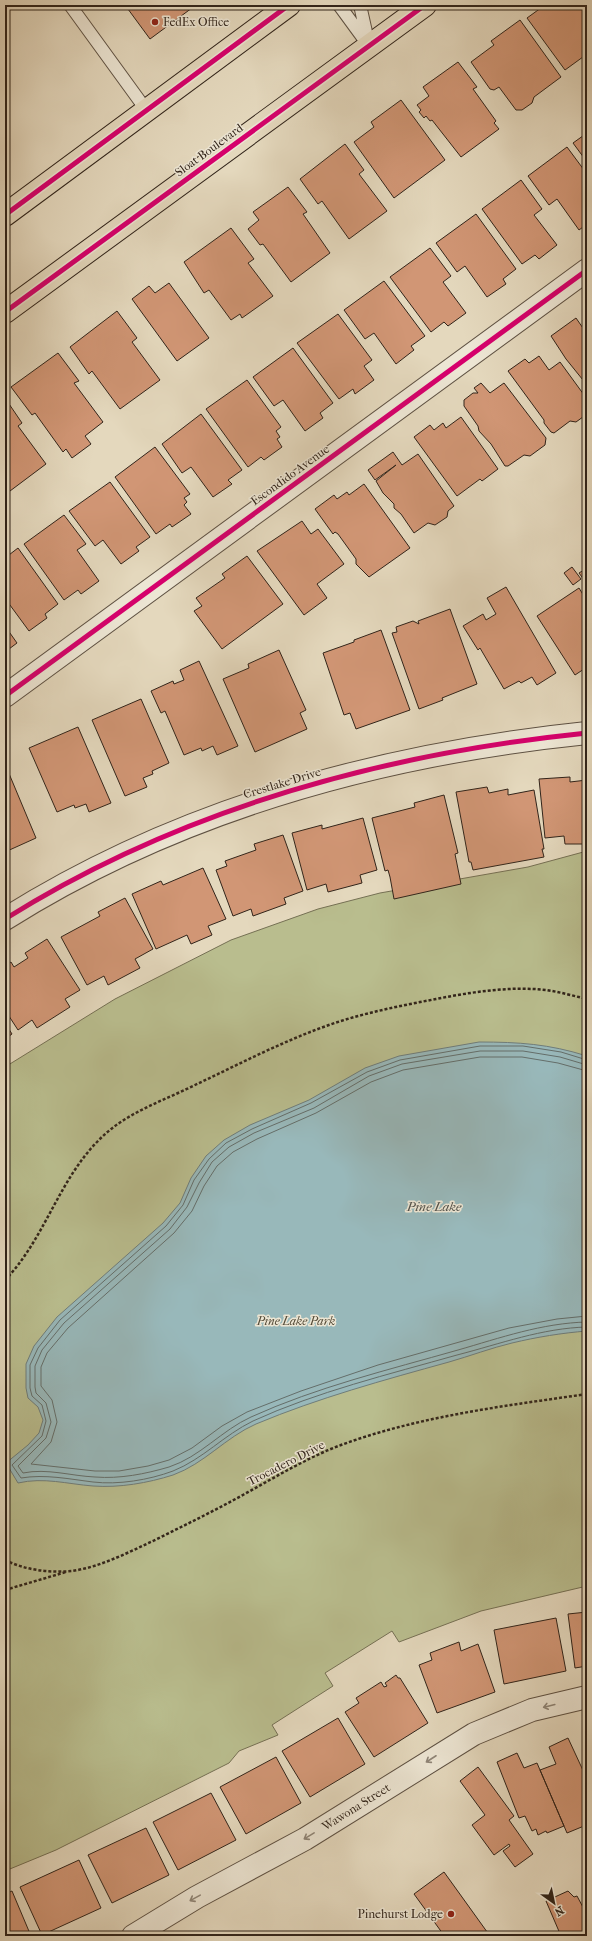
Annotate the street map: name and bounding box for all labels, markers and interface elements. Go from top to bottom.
place label: FedEx Office [163,15,229,29]
marker: FedEx Office [150,17,160,27]
street label: Sloat Boulevard [172,120,246,179]
street label: Escondido Avenue [248,442,332,508]
street label: Crestlake Drive [241,765,323,801]
water label: Pine Lake [406,1199,462,1214]
park label: Pine Lake Park [256,1314,335,1328]
street label: Trocadero Drive [245,1438,327,1488]
one-way arrow [543,1702,556,1710]
one-way arrow [426,1755,437,1764]
street label: Wawona Street [318,1780,393,1834]
one-way arrow [303,1832,315,1840]
north arrow [534,1883,574,1923]
one-way arrow [189,1895,201,1902]
text: N [552,1903,566,1919]
place label: Pinehurst Lodge [357,1907,443,1921]
marker: Pinehurst Lodge [446,1909,456,1919]

